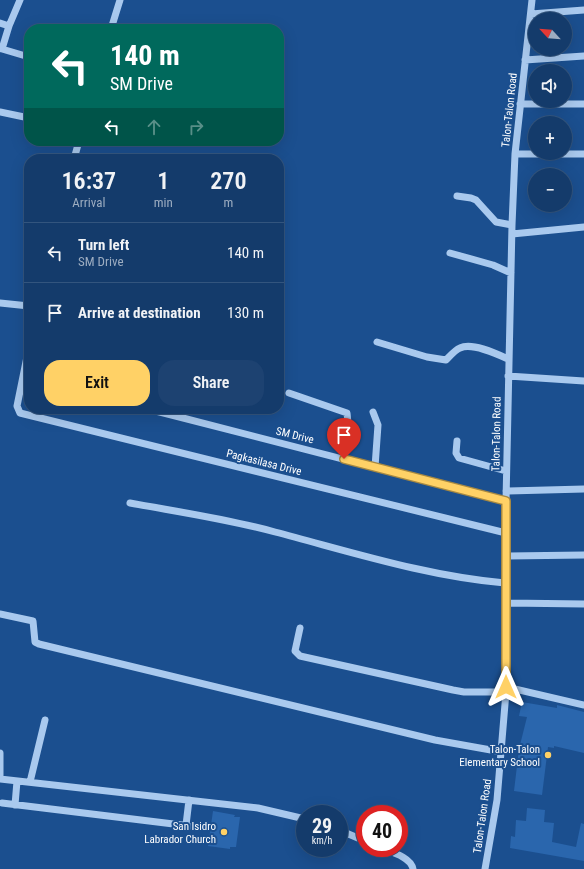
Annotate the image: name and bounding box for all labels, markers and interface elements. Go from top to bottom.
north arrow [528,12,572,56]
map controls [528,12,572,212]
text: 140 m [110,39,180,72]
icon: left [44,40,96,92]
button: sound [528,64,572,108]
street label: Talon-Talon Road [499,72,520,148]
text: SM Drive [110,73,173,94]
icon: left [101,116,123,138]
icon: ahead [143,116,165,138]
icon: right [185,116,207,138]
button: + [528,116,572,160]
text: 16:37 [62,167,116,195]
text: 1 [157,167,169,195]
text: 270 [210,167,246,195]
button: − [528,168,572,212]
text: Arrival [72,195,105,210]
text: min [154,195,173,210]
text: m [223,195,233,210]
text: Turn left [78,236,129,254]
icon: left [44,242,66,264]
text: 140 m [227,244,264,262]
text: SM Drive [78,254,123,269]
icon: arrive [44,302,66,324]
text: Arrive at destination [78,304,201,322]
text: 130 m [227,304,264,322]
button: Exit [44,360,150,406]
button: Share [158,360,264,406]
street label: Talon-Talon Road [489,396,504,472]
pin [327,418,361,459]
icon: arrive [333,424,355,446]
street label: SM Drive [275,425,315,446]
street label: Pagkasilasa Drive [225,447,303,478]
position arrow [485,666,527,708]
place label: Talon-Talon Elementary School [459,743,540,769]
marker: Talon-Talon Elementary School [543,750,553,760]
street label: Talon-Talon Road [471,778,494,854]
speed limit sign: 40 [356,805,408,857]
text: 29 [312,814,332,838]
place label: San Isidro Labrador Church [144,820,216,846]
marker: San Isidro Labrador Church [219,827,229,837]
text: km/h [312,835,332,846]

